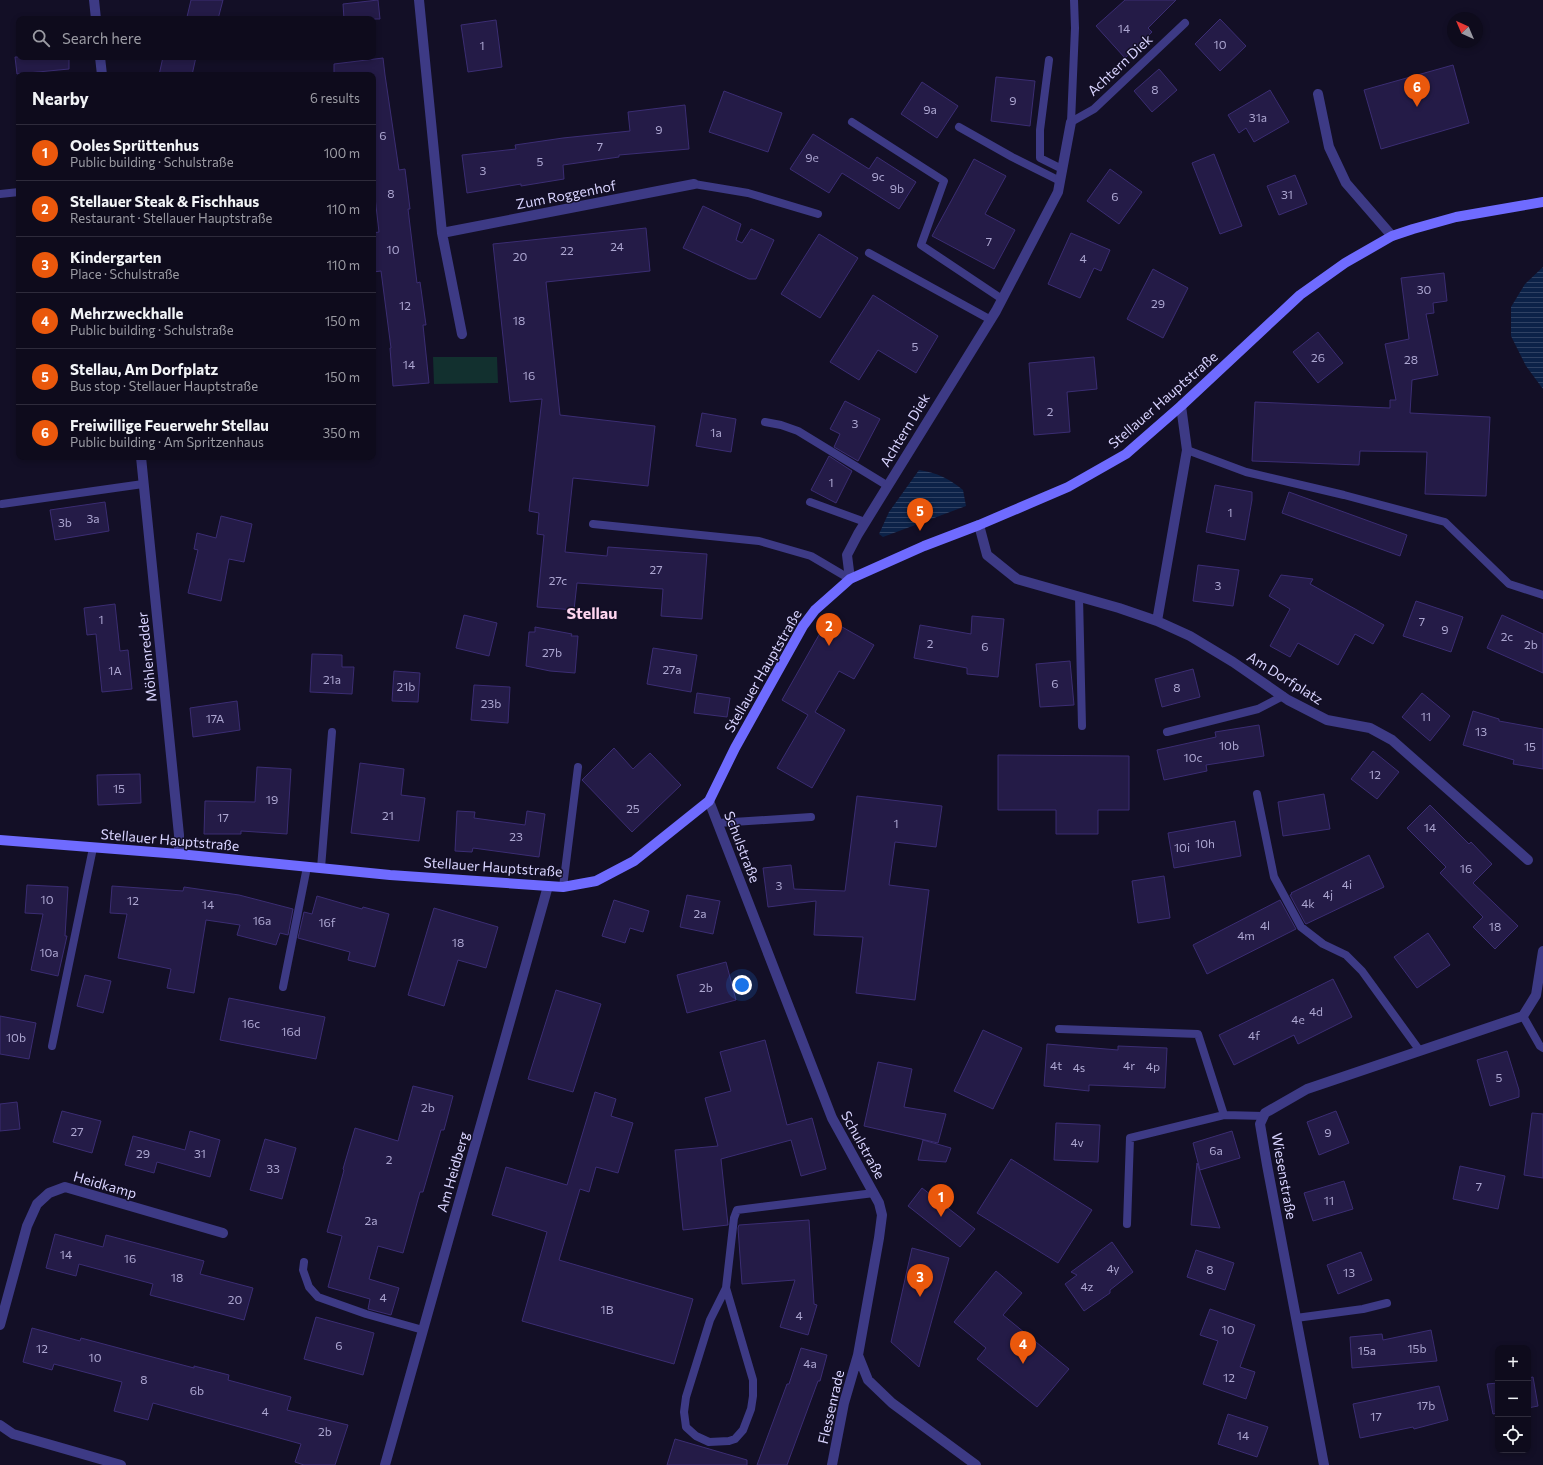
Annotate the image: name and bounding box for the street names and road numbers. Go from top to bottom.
street label: Achtern Diek [1084,30,1156,99]
street label: Zum Roggenhof [514,176,618,213]
street label: Stellauer Hauptstraße [1105,348,1221,452]
street label: Achtern Diek [876,390,933,469]
street label: Stellauer Hauptstraße [720,606,805,735]
street label: Möhlenredder [133,611,160,703]
street label: Am Dorfplatz [1244,648,1326,708]
street label: Schulstraße [721,809,764,885]
street label: Stellauer Hauptstraße [100,825,240,854]
street label: Stellauer Hauptstraße [423,853,563,880]
street label: Schulstraße [838,1108,889,1182]
street label: Am Heidberg [433,1129,472,1214]
street label: Wiesenstraße [1269,1131,1300,1221]
street label: Heidkamp [72,1167,139,1202]
street label: Flessenrade [814,1368,847,1446]

